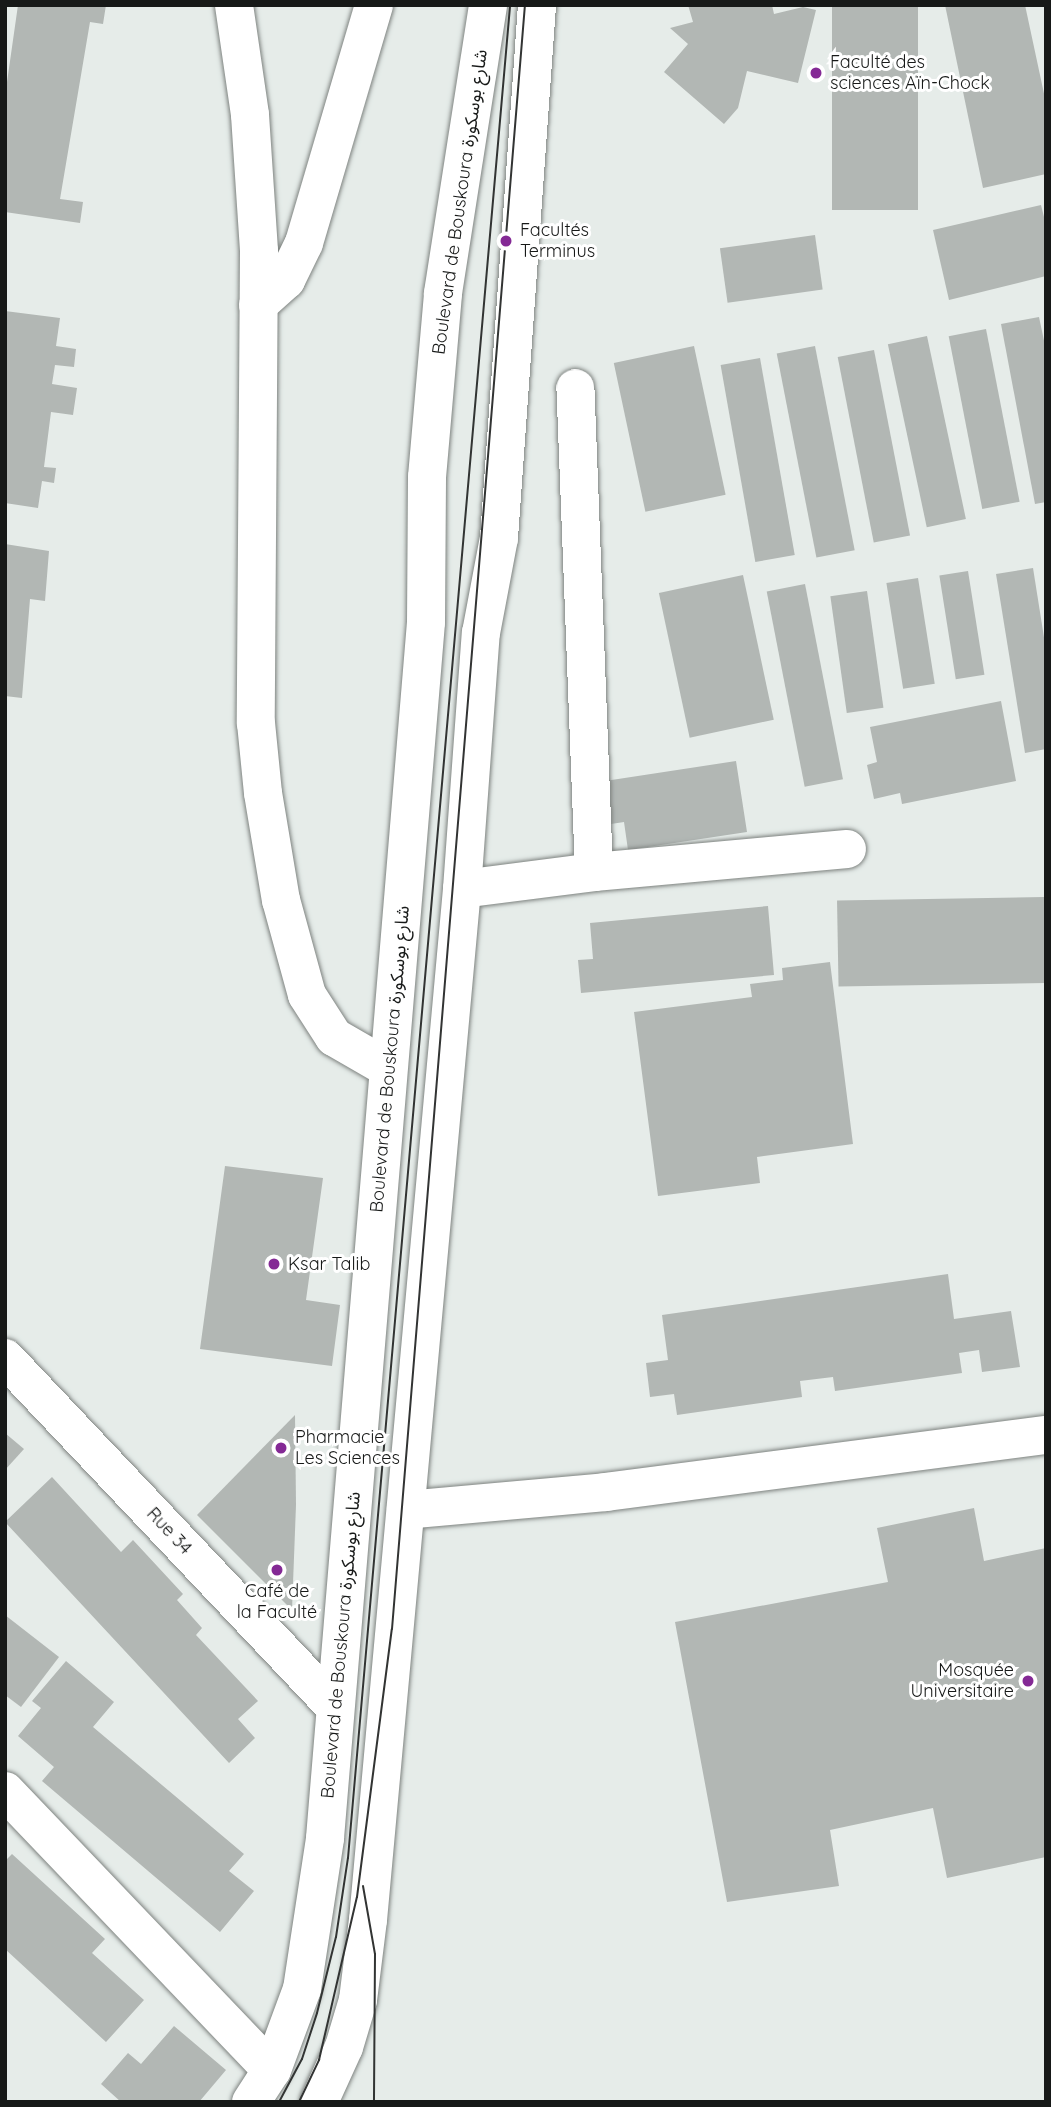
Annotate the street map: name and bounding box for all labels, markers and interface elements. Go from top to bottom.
street label: Boulevard de Bouskoura شارع بوسكورة [428,48,492,356]
place label: Faculté des sciences Aïn-Chock [830,52,990,94]
marker: Faculté des sciences Aïn-Chock [808,65,824,81]
place label: Facultés Terminus [520,220,595,262]
marker: Facultés Terminus [498,233,514,249]
street label: Boulevard de Bouskoura شارع بوسكورة [366,905,414,1213]
place label: Ksar Talib [288,1253,370,1275]
marker: Ksar Talib [266,1256,282,1272]
place label: Pharmacie Les Sciences [295,1427,400,1470]
marker: Pharmacie Les Sciences [273,1440,289,1456]
street label: Boulevard de Bouskoura شارع بوسكورة [317,1491,365,1799]
street label: Rue 34 [142,1503,196,1559]
marker: Café de la Faculté [269,1562,285,1578]
place label: Café de la Faculté [237,1581,317,1624]
place label: Mosquée Universitaire [911,1660,1014,1702]
marker: Mosquée Universitaire [1020,1673,1036,1689]

